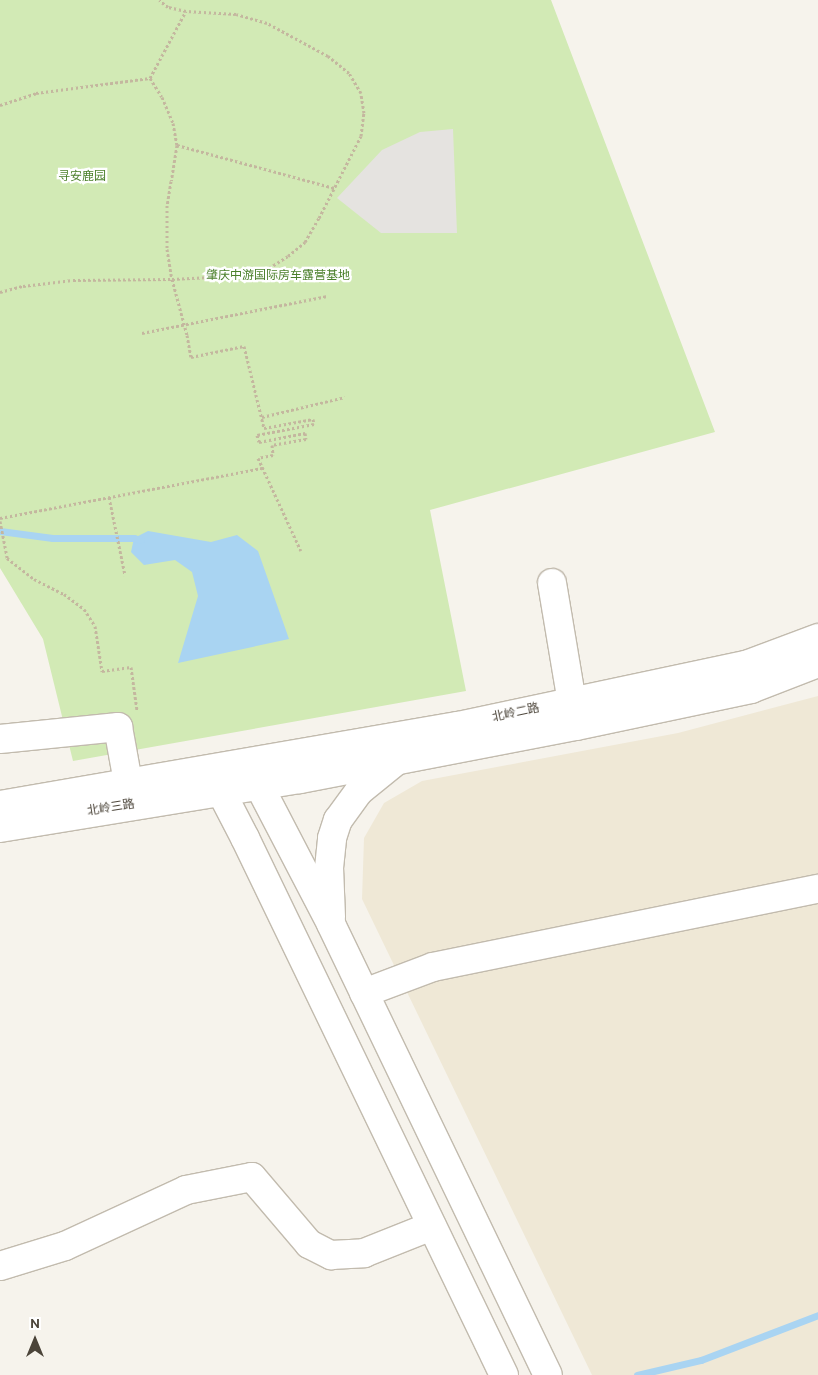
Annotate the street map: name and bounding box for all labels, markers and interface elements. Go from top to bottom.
park label: 寻安鹿园 [58,171,106,185]
park label: 肇庆中游国际房车露营基地 [206,270,350,284]
street label: 北岭二路 [491,702,541,726]
street label: 北岭三路 [86,798,136,820]
north arrow [10,1315,60,1365]
text: N [30,1316,40,1333]

